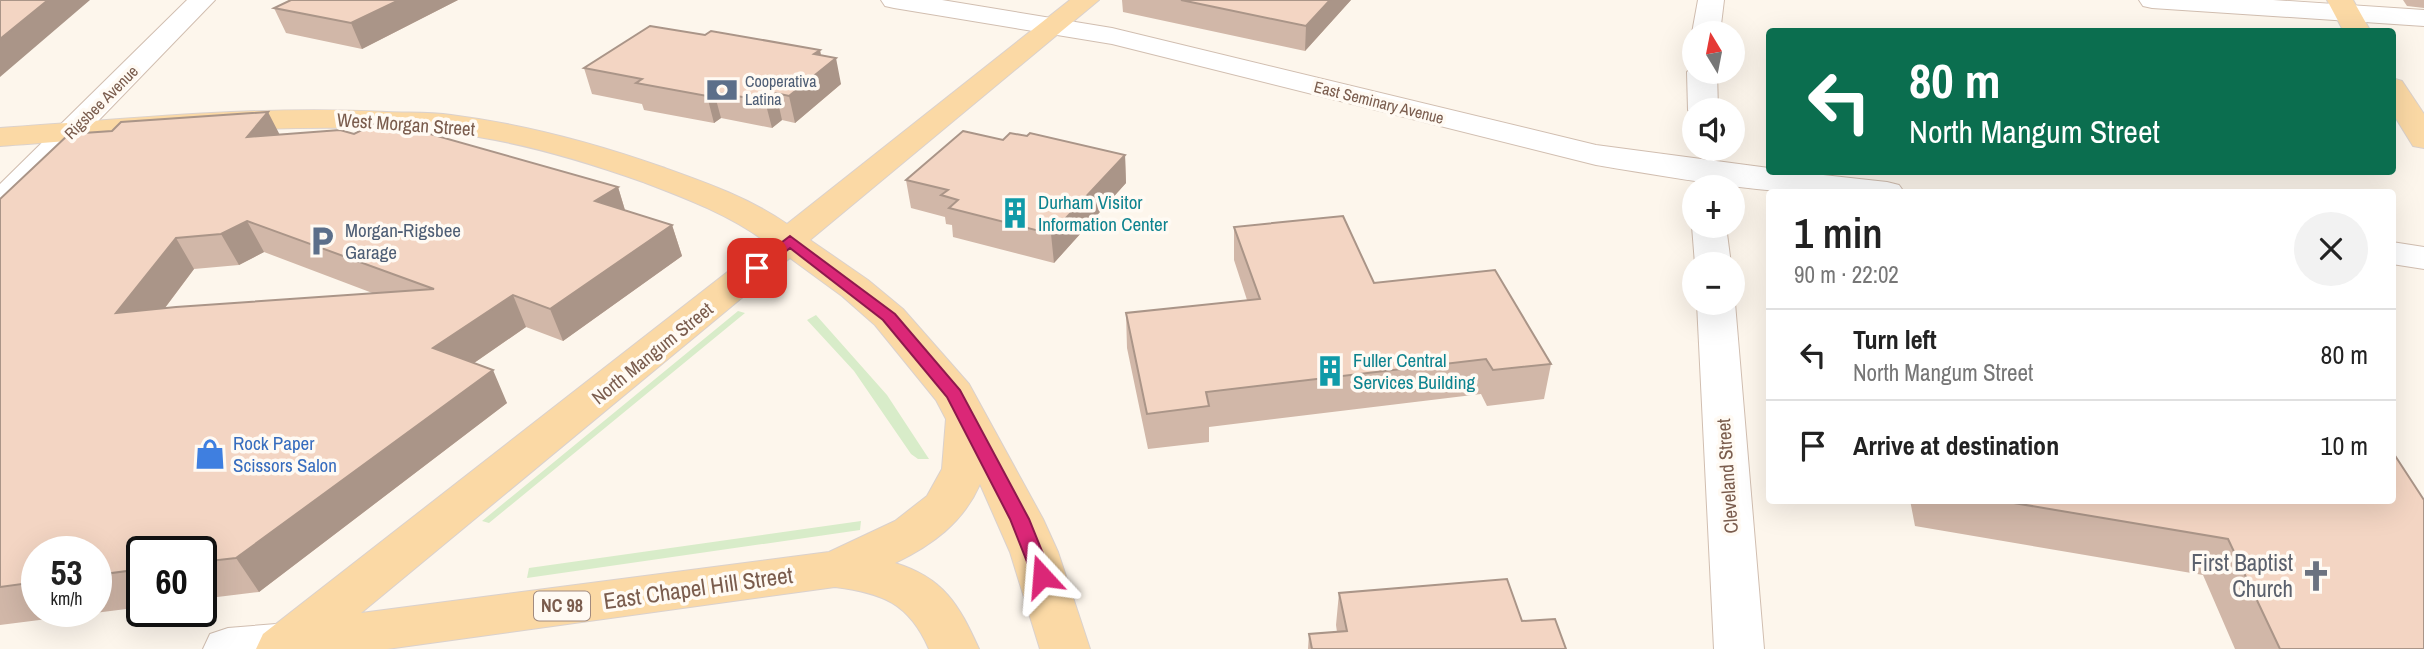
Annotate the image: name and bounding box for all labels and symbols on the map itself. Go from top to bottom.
north arrow [1682,21,1745,84]
street label: Rigsbee Avenue [59,60,143,144]
place label: Cooperativa Latina [745,70,817,110]
bank icon: Cooperativa Latina [705,73,739,107]
street label: East Seminary Avenue [1312,75,1446,129]
street label: West Morgan Street [336,106,477,142]
place label: Durham Visitor Information Center [1038,189,1169,237]
building icon: Durham Visitor Information Center [998,196,1032,230]
place label: Morgan-Rigsbee Garage [345,217,461,265]
parking icon: Morgan-Rigsbee Garage [305,224,339,258]
pin [727,238,787,298]
street label: North Mangum Street [586,296,719,410]
place label: Fuller Central Services Building [1353,347,1475,395]
building icon: Fuller Central Services Building [1313,354,1347,388]
street label: Cleveland Street [1710,417,1744,534]
place label: Rock Paper Scissors Salon [233,430,337,478]
shop icon: Rock Paper Scissors Salon [193,437,227,471]
speed limit sign: 60 [126,536,217,627]
position arrow [1005,539,1079,613]
place label: First Baptist Church [2191,547,2293,604]
street label: East Chapel Hill Street [601,559,795,616]
church icon: First Baptist Church [2299,559,2333,593]
road number: NC 98 [534,592,590,620]

